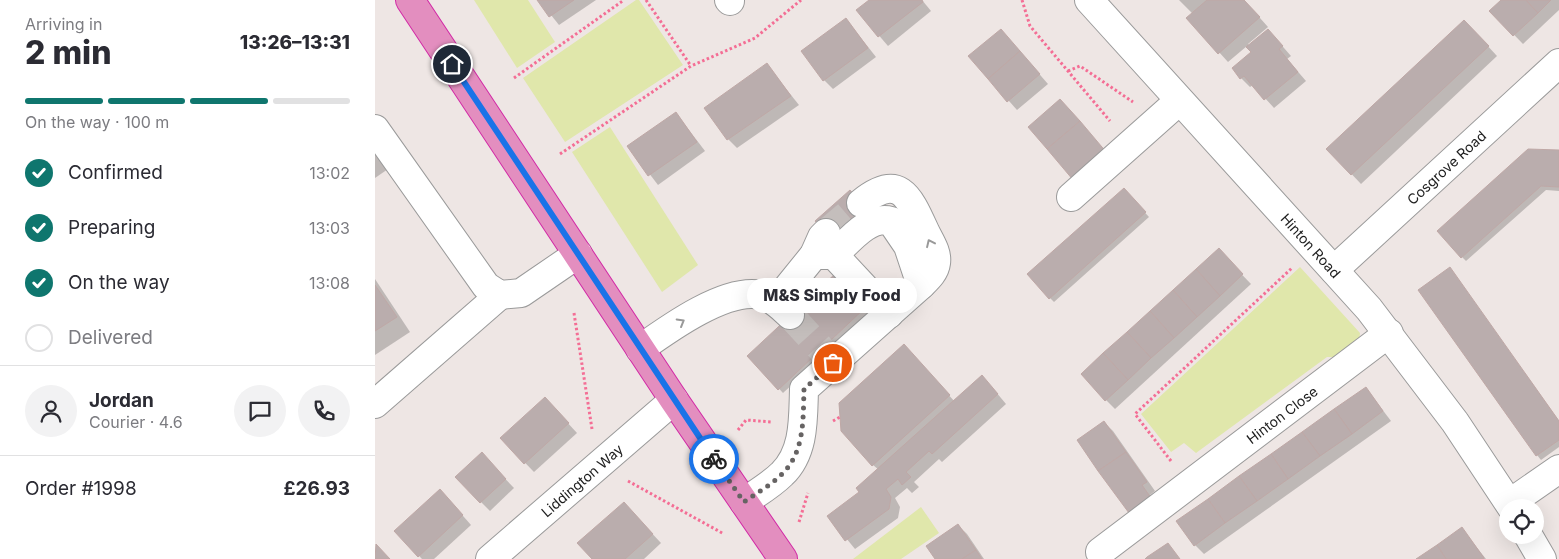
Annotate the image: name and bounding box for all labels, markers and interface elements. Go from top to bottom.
text: Arriving in [25,14,102,34]
text: 13:26–13:31 [240,31,350,54]
text: 2 min [25,33,111,72]
pin [431,43,473,85]
icon: home [438,50,466,78]
text: On the way · 100 m [25,112,169,132]
street label: Cosgrove Road [1403,127,1489,208]
icon: check [25,159,53,187]
text: Confirmed [68,161,163,184]
text: 13:02 [309,163,350,183]
street label: Hinton Road [1278,210,1345,281]
icon: check [25,214,53,242]
text: Preparing [68,216,155,239]
text: 13:03 [309,218,350,238]
one-way arrow [927,239,937,248]
icon: check [25,269,53,297]
text: On the way [68,271,170,294]
text: 13:08 [309,273,350,293]
callout: M&S Simply Food [748,278,918,313]
text: M&S Simply Food [763,285,901,305]
one-way arrow [675,318,684,328]
text: Delivered [68,326,153,349]
pin [812,342,854,384]
icon: bag [819,349,847,377]
street label: Hinton Close [1243,382,1321,447]
button: person [25,385,77,437]
button: chat [234,385,286,437]
button: phone [298,385,350,437]
text: Jordan [89,389,154,412]
text: Courier · 4.6 [89,412,183,432]
courier [689,434,739,484]
street label: Liddington Way [537,440,626,520]
icon: bike [700,445,728,473]
text: Order #1998 [25,477,137,500]
text: £26.93 [283,477,350,500]
map controls [1499,499,1544,544]
button: locate [1499,499,1544,544]

